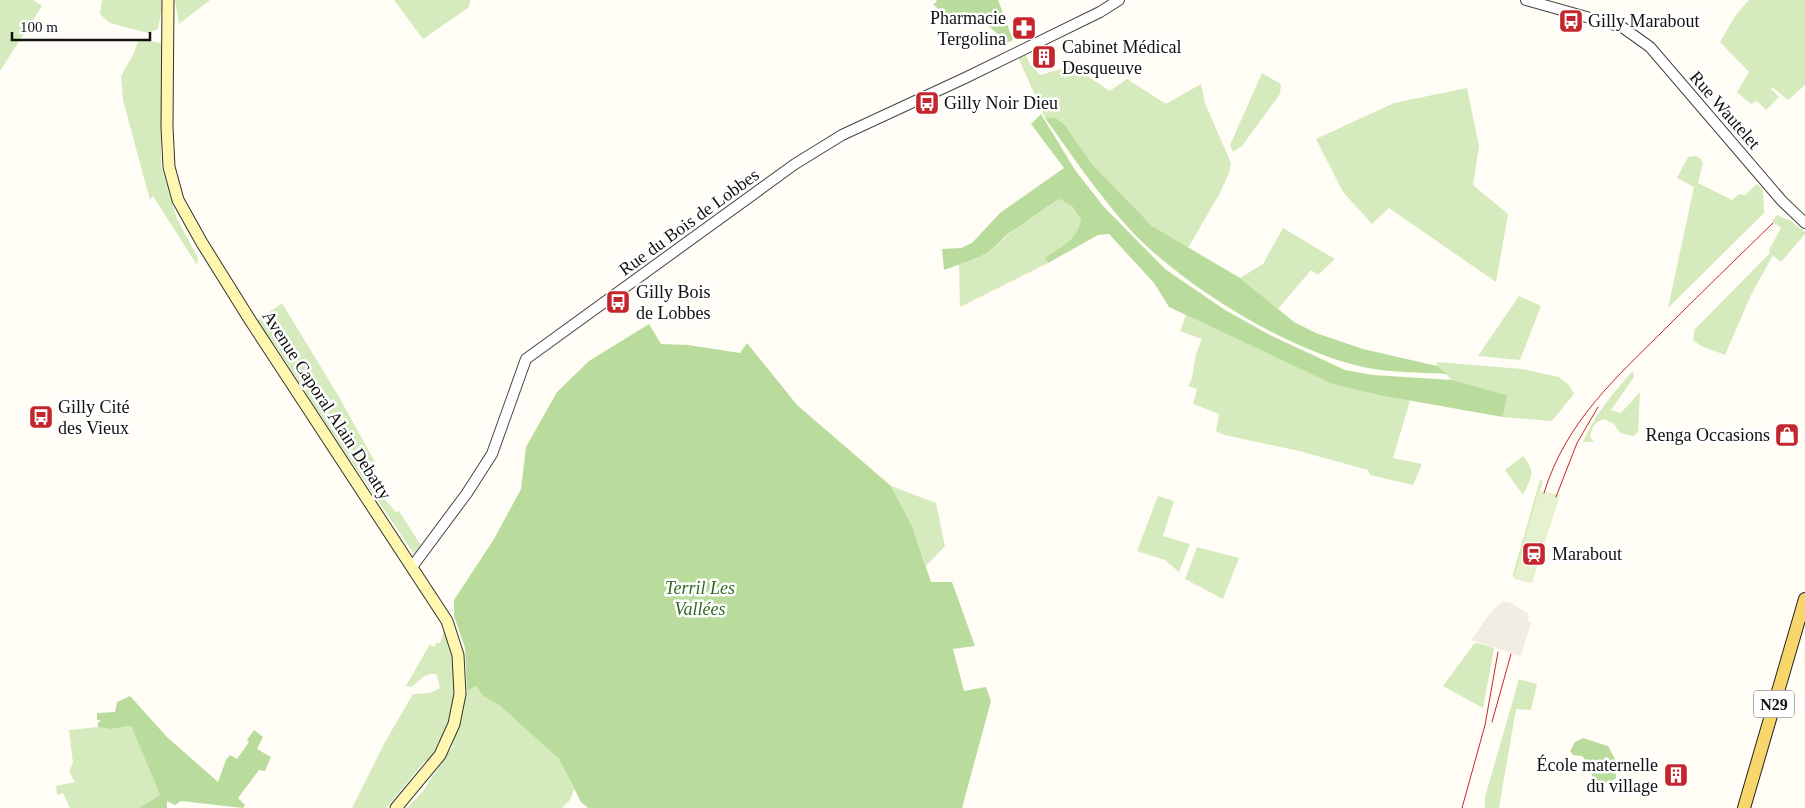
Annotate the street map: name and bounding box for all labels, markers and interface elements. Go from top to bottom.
place label: Pharmacie Tergolina [930,8,1006,49]
bus stop icon: Gilly Marabout [1558,8,1584,34]
scale bar [12,10,150,42]
place label: Gilly Marabout [1588,11,1699,31]
pharmacy icon: Pharmacie Tergolina [1011,15,1037,41]
text: 100 m [20,19,58,35]
place label: Cabinet Médical Desqueuve [1062,37,1181,78]
building icon: Cabinet Médical Desqueuve [1031,44,1057,70]
street label: Rue Wautelet [1686,67,1764,153]
bus stop icon: Gilly Noir Dieu [914,90,940,116]
place label: Gilly Noir Dieu [944,93,1058,113]
street label: Rue du Bois de Lobbes [615,165,763,279]
place label: Gilly Bois de Lobbes [636,282,711,323]
bus stop icon: Gilly Bois de Lobbes [605,289,631,315]
street label: Avenue Caporal Alain Debatty [258,307,396,503]
place label: Gilly Cité des Vieux [58,397,130,438]
bus stop icon: Gilly Cité des Vieux [28,404,54,430]
shop icon: Renga Occasions [1774,422,1800,448]
place label: Renga Occasions [1646,425,1770,445]
station icon: Marabout [1521,541,1547,567]
place label: Marabout [1552,544,1622,564]
park label: Terril Les Vallées [665,578,735,619]
road number: N29 [1754,691,1794,718]
place label: École maternelle du village [1537,754,1658,796]
building icon: École maternelle du village [1663,762,1689,788]

